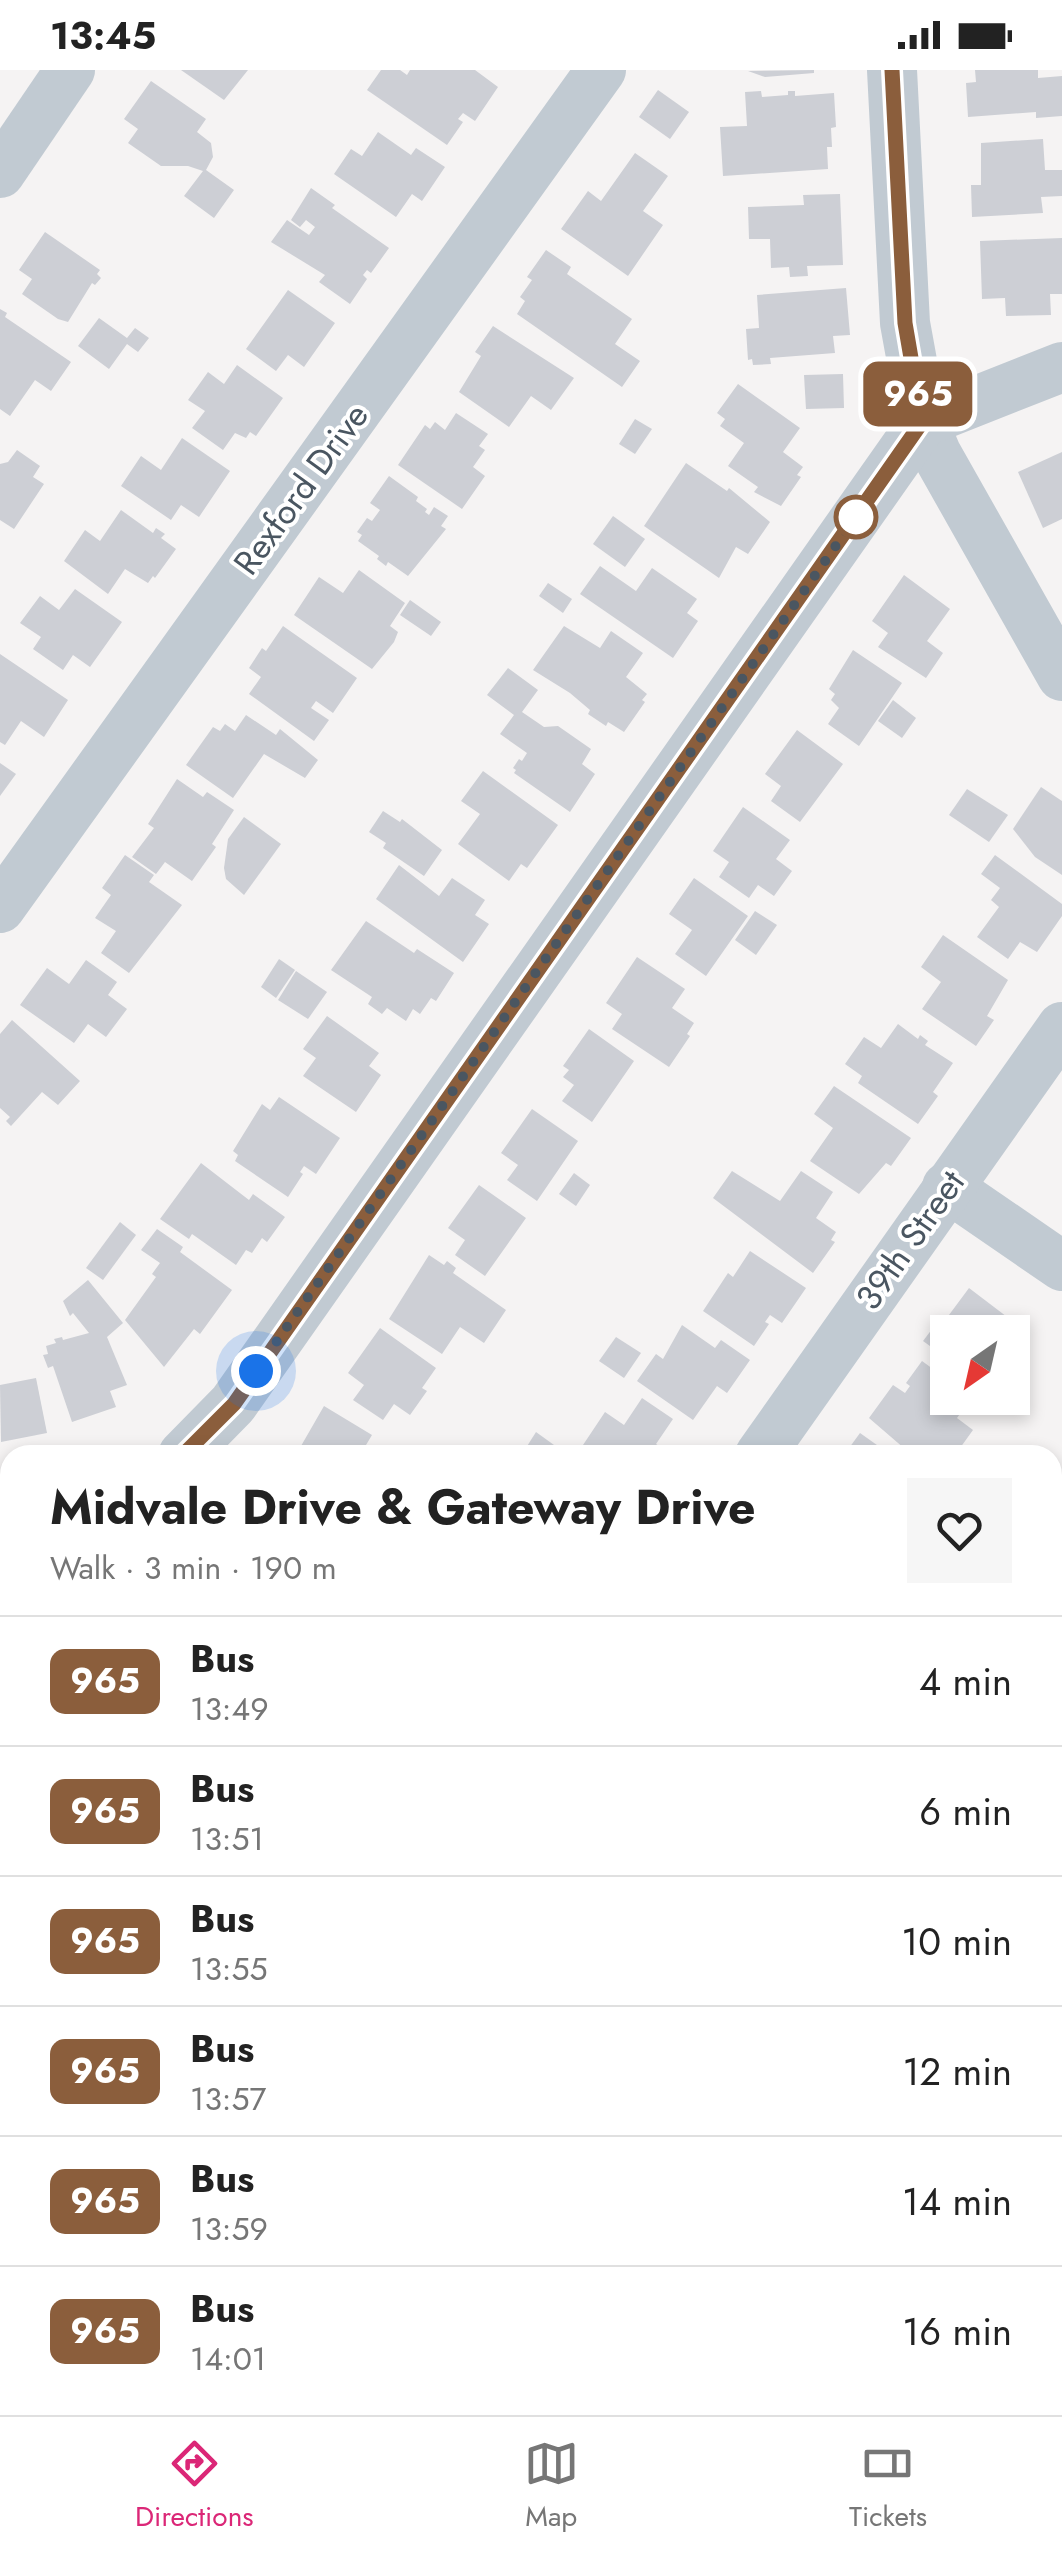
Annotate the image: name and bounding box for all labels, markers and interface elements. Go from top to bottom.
text: 13:45 [50,8,156,63]
line badge: 965 [860,362,976,426]
text: 965 [883,369,953,419]
street label: Rexford Drive [222,393,380,585]
unlabelled marker [835,496,877,538]
street label: 39th Street [844,1160,977,1320]
north arrow [930,1315,1030,1415]
map controls [930,1315,1030,1415]
your location [231,1346,281,1396]
text: Midvale Drive & Gateway Drive [50,1473,756,1542]
button: heart [907,1478,1012,1583]
text: Walk · 3 min · 190 m [50,1545,337,1591]
text: Bus [190,1631,254,1686]
text: 4 min [919,1654,1012,1709]
text: 965 [70,1656,140,1706]
text: 13:49 [190,1686,269,1732]
text: Bus [190,1761,254,1816]
text: 6 min [919,1784,1012,1839]
text: 965 [70,1786,140,1836]
text: 13:51 [190,1816,264,1862]
text: Bus [190,1891,254,1946]
text: 10 min [901,1914,1012,1969]
text: 965 [70,1916,140,1966]
text: 13:55 [190,1946,268,1992]
text: Bus [190,2021,254,2076]
text: 12 min [902,2044,1012,2099]
text: 965 [70,2046,140,2096]
text: 13:57 [190,2076,266,2122]
text: Bus [190,2151,254,2206]
text: 14 min [902,2174,1012,2229]
text: 965 [70,2176,140,2226]
text: 13:59 [190,2206,268,2252]
text: Bus [190,2281,254,2336]
text: 16 min [902,2304,1012,2359]
text: 965 [70,2306,140,2356]
text: 14:01 [190,2336,266,2382]
tab: Directions [135,2436,254,2537]
tab: Map [524,2436,579,2537]
tab: Tickets [849,2436,927,2537]

